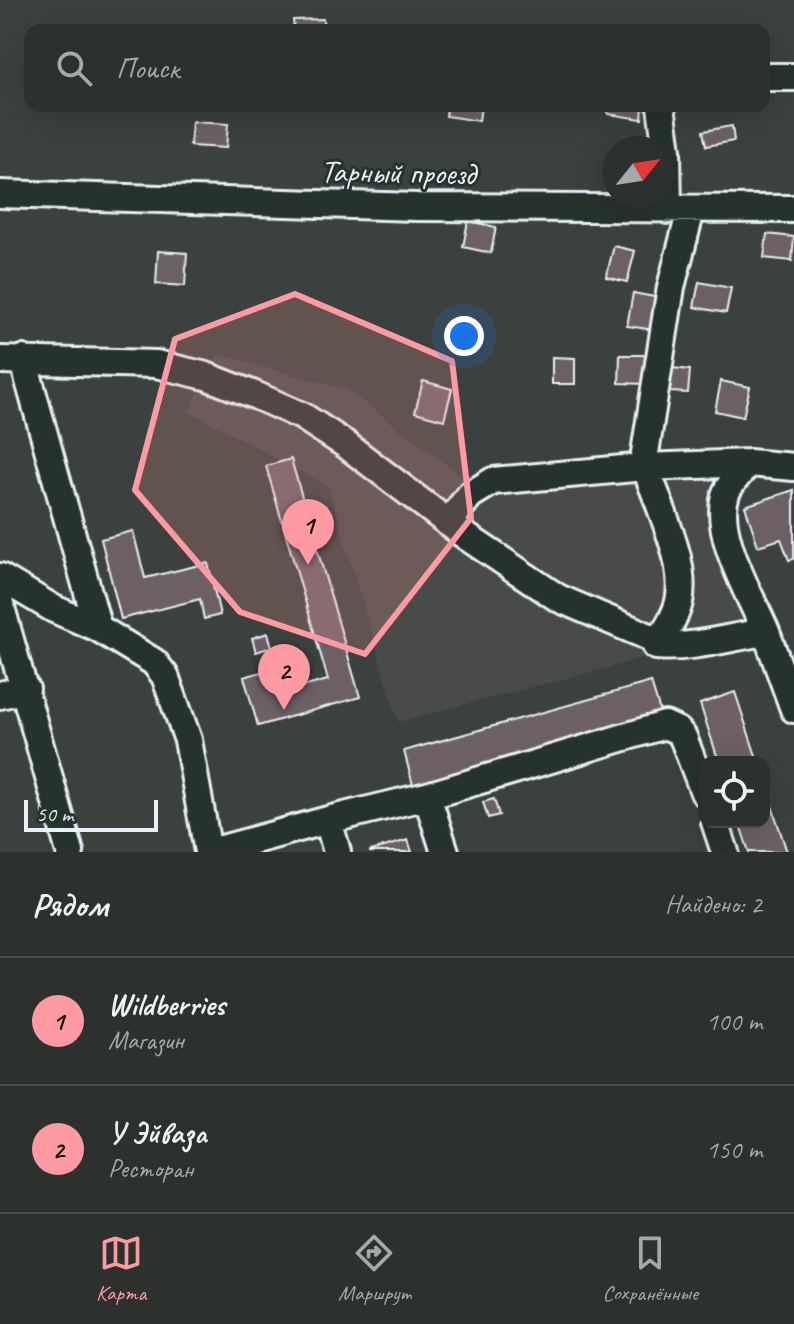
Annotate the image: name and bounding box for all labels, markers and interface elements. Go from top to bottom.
search box [24,24,770,112]
icon: search [52,46,96,90]
text: Поиск [116,49,179,87]
north arrow [602,136,674,208]
street label: Тарный проезд [320,151,479,194]
your location [444,316,484,356]
pin: 1 [282,499,334,565]
pin: 2 [258,644,310,710]
map controls [698,756,770,828]
button: locate [698,756,770,828]
scale bar [24,796,158,832]
text: 50 m [36,800,73,828]
text: Рядом [32,883,108,926]
text: Найдено: 2 [665,888,762,921]
text: Wildberries [108,986,225,1024]
text: 1 [52,1005,64,1038]
text: 100 m [706,1005,762,1038]
text: Магазин [108,1024,184,1057]
text: У Эйваза [108,1114,207,1152]
text: 2 [52,1133,64,1166]
text: 150 m [706,1133,762,1166]
text: Ресторан [108,1152,193,1185]
tab: Карта [96,1231,146,1307]
tab: Маршрут [338,1231,411,1307]
tab: Сохранённые [603,1231,698,1307]

